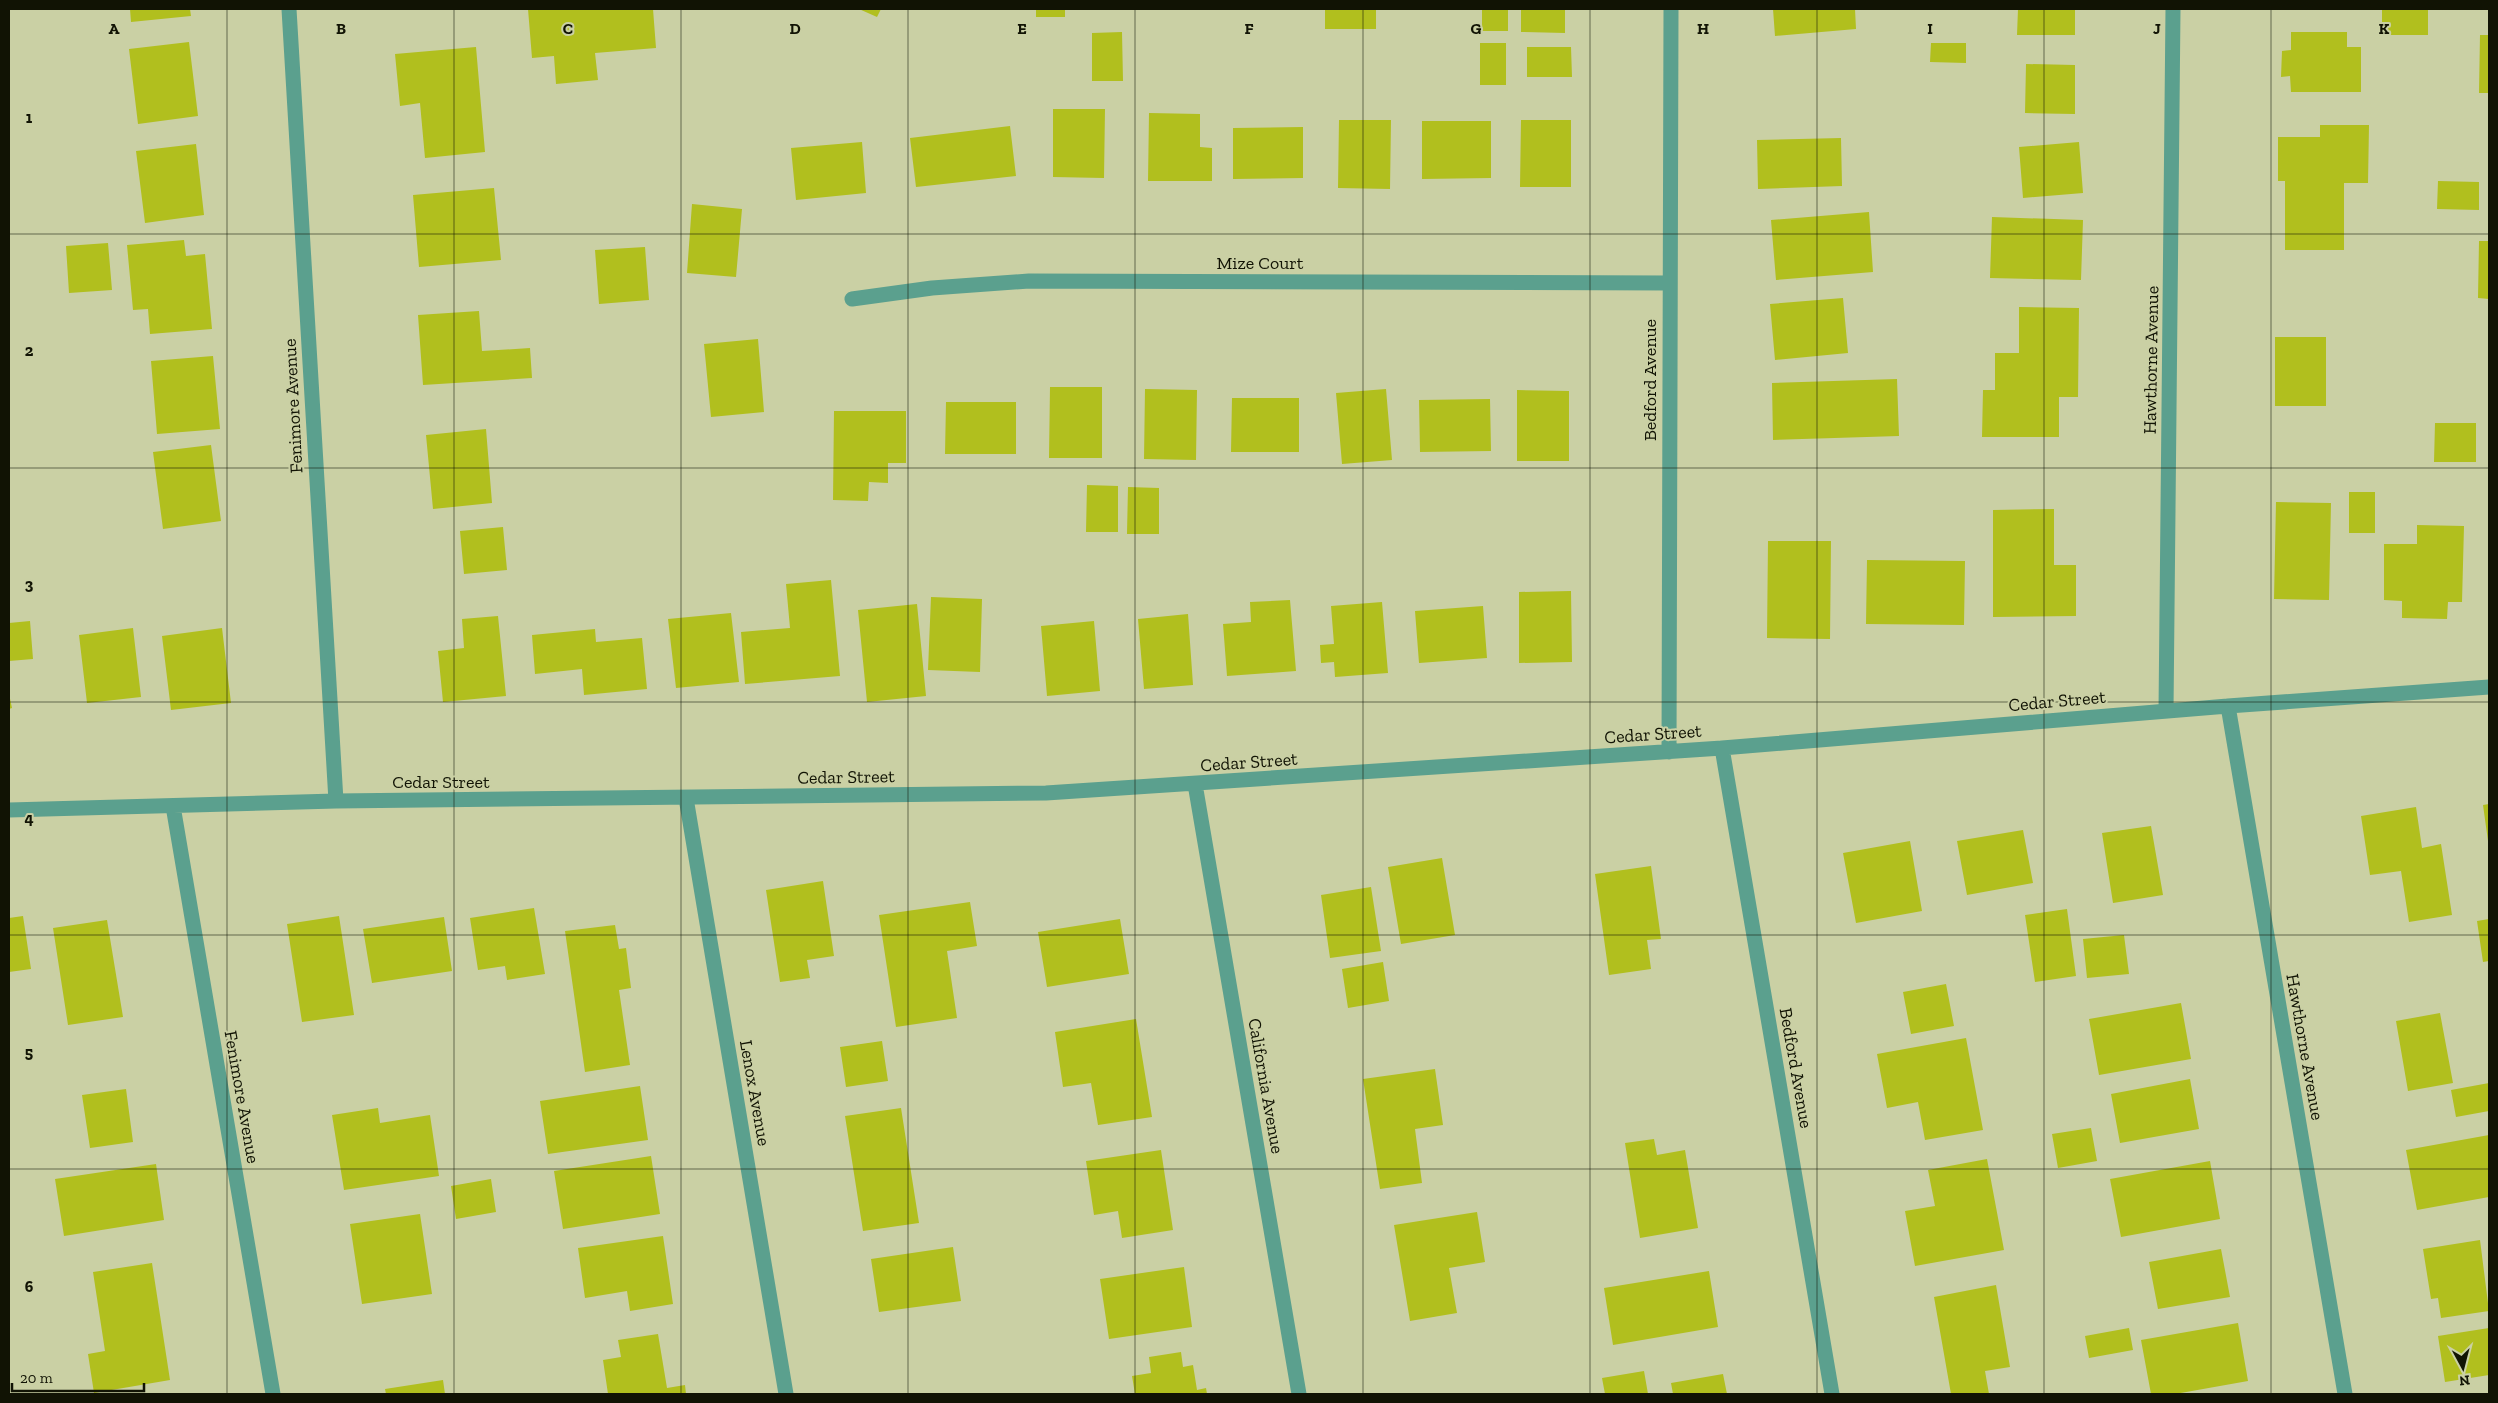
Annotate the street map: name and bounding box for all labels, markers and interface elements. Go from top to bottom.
text: A [109,19,120,38]
text: B [336,19,346,38]
text: C [563,19,573,38]
text: D [789,19,801,38]
text: E [1017,19,1027,38]
text: F [1244,19,1254,38]
text: G [1471,19,1482,38]
text: H [1697,19,1709,38]
text: I [1927,19,1933,38]
text: J [2153,19,2161,38]
text: K [2379,19,2390,38]
text: 1 [26,108,33,127]
street label: Mize Court [1216,252,1304,274]
street label: Hawthorne Avenue [2139,286,2163,434]
street label: Bedford Avenue [1639,319,1661,441]
street label: Fenimore Avenue [278,338,308,474]
text: 2 [25,341,34,360]
text: 3 [25,575,34,594]
street label: Cedar Street [2008,686,2107,716]
street label: Cedar Street [1604,720,1703,748]
street label: Cedar Street [1200,748,1299,776]
street label: Cedar Street [797,765,895,789]
street label: Cedar Street [392,771,490,793]
text: 4 [24,809,34,828]
street label: Hawthorne Avenue [2281,972,2329,1122]
street label: Bedford Avenue [1775,1006,1817,1130]
street label: California Avenue [1243,1017,1289,1155]
street label: Fenimore Avenue [219,1029,265,1165]
street label: Lenox Avenue [735,1038,775,1148]
text: 5 [25,1043,33,1062]
text: 6 [25,1277,34,1296]
north arrow [2438,1343,2488,1393]
scale bar [12,1360,145,1392]
text: 20 m [20,1369,53,1387]
text: N [2458,1371,2471,1390]

